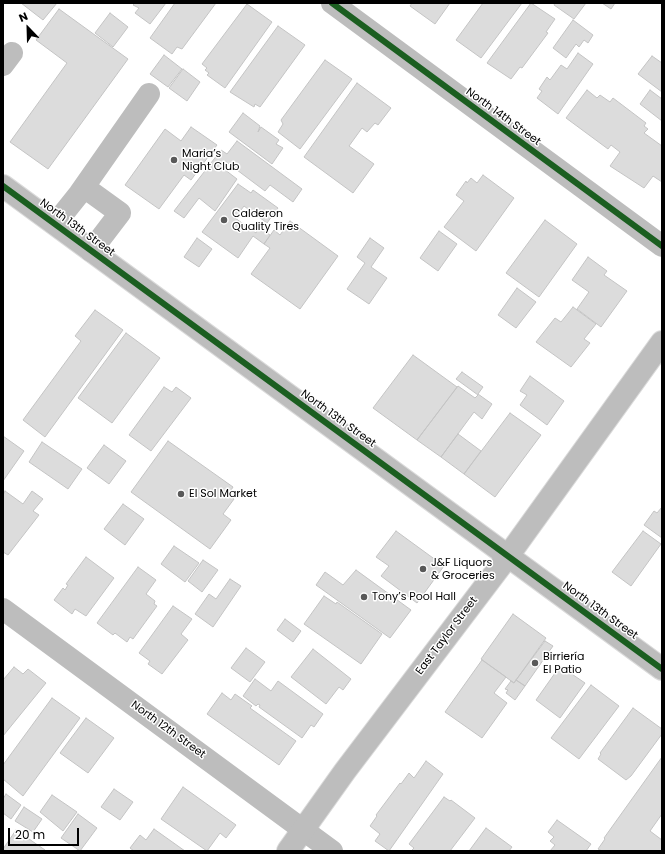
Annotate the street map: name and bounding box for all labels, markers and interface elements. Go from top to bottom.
north arrow [8,8,48,48]
text: N [16,8,30,26]
street label: North 14th Street [463,85,543,149]
place label: Maria’s Night Club [182,147,240,173]
marker: Maria’s Night Club [169,155,179,165]
street label: North 13th Street [37,196,117,260]
place label: Calderon Quality Tires [232,207,299,233]
marker: Calderon Quality Tires [219,215,229,225]
street label: North 13th Street [298,387,378,451]
place label: El Sol Market [189,487,257,501]
marker: El Sol Market [176,489,186,499]
place label: J&F Liquors & Groceries [431,556,495,582]
marker: J&F Liquors & Groceries [418,564,428,574]
street label: North 13th Street [560,579,640,643]
place label: Tony’s Pool Hall [372,590,456,604]
marker: Tony’s Pool Hall [359,592,369,602]
street label: East Taylor Street [413,594,481,678]
place label: Birriería El Patio [543,650,584,676]
marker: Birriería El Patio [530,658,540,668]
street label: North 12th Street [128,699,208,761]
scale bar [10,820,81,846]
text: 20 m [15,826,45,843]

